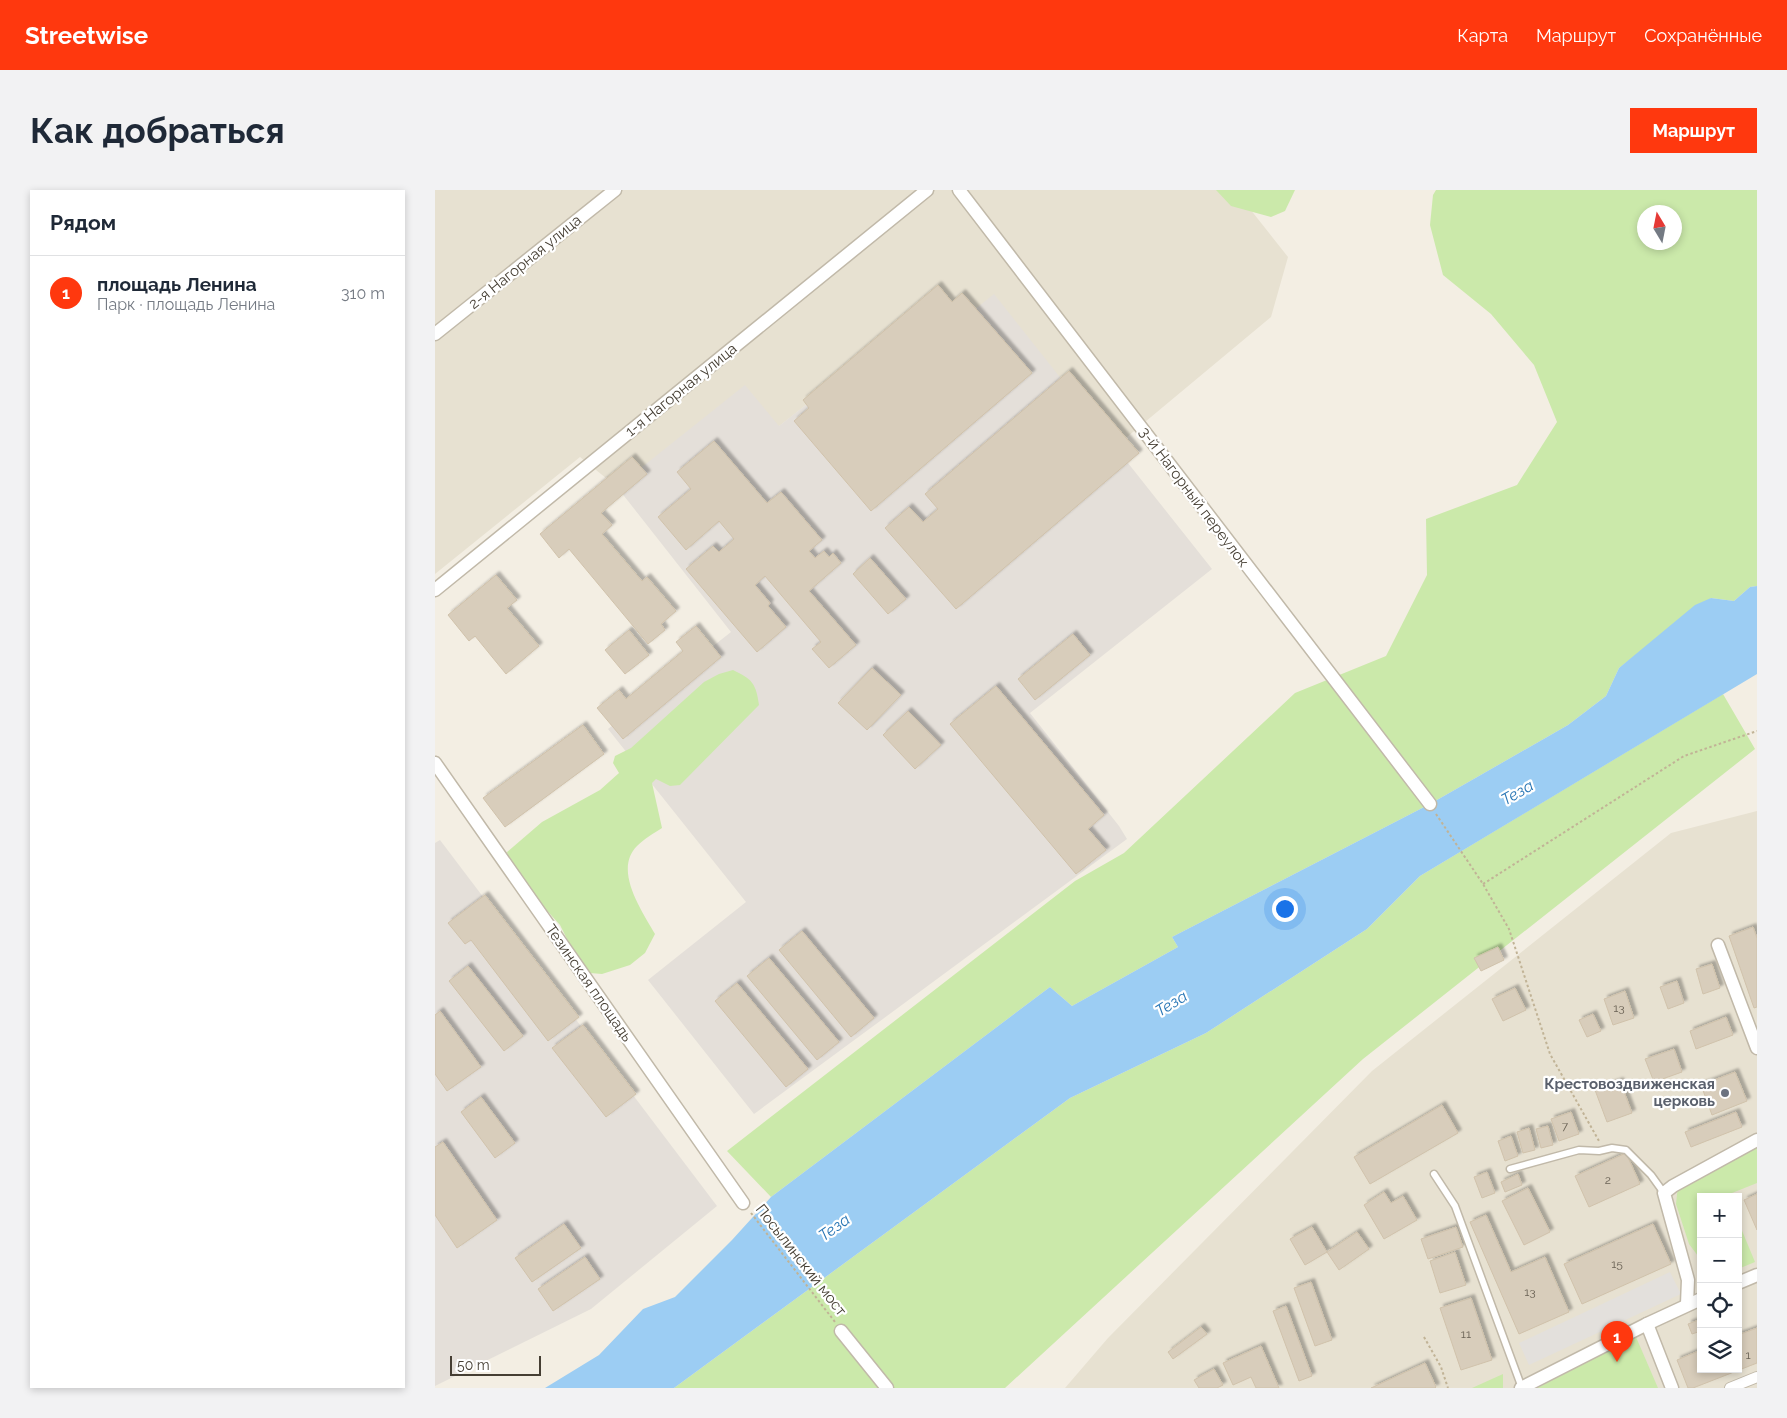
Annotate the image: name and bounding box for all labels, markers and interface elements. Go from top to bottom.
text: Streetwise [25,21,148,50]
text: Карта [1457,25,1508,46]
text: Маршрут [1536,25,1616,46]
text: Сохранённые [1644,25,1762,46]
button: Маршрут [1630,108,1757,153]
text: Как добраться [30,110,285,151]
north arrow [1637,205,1682,250]
text: Рядом [50,210,116,235]
street label: 2-я Нагорная улица [465,211,585,313]
text: площадь Ленина [97,273,257,295]
text: 1 [62,284,70,303]
text: 310 m [341,284,385,303]
text: Парк · площадь Ленина [97,295,275,314]
street label: 1-я Нагорная улица [622,340,740,440]
street label: 3-й Нагорный переулок [1135,423,1253,571]
water label: Теза [1498,776,1537,809]
your location [1272,896,1298,922]
street label: Тезинская площадь [542,921,636,1045]
water label: Теза [1152,986,1191,1020]
house number: 13 [1613,1001,1625,1015]
place label: Крестовоздвиженская церковь [1544,1075,1715,1110]
marker: Крестовоздвиженская церковь [1719,1087,1731,1099]
house number: 7 [1562,1119,1569,1133]
house number: 2 [1605,1173,1611,1187]
map controls [1697,1193,1742,1373]
button: + [1697,1193,1742,1238]
street label: Посылинский мост [752,1201,850,1319]
water label: Теза [815,1210,854,1245]
button: − [1697,1238,1742,1283]
house number: 15 [1611,1257,1623,1271]
button: locate [1697,1283,1742,1328]
house number: 13 [1524,1285,1536,1299]
pin: 1 [1601,1321,1633,1362]
house number: 11 [1461,1327,1471,1341]
button: layers [1697,1328,1742,1373]
house number: 1 [1745,1348,1751,1362]
scale bar [450,1353,541,1376]
text: 50 m [457,1357,490,1373]

